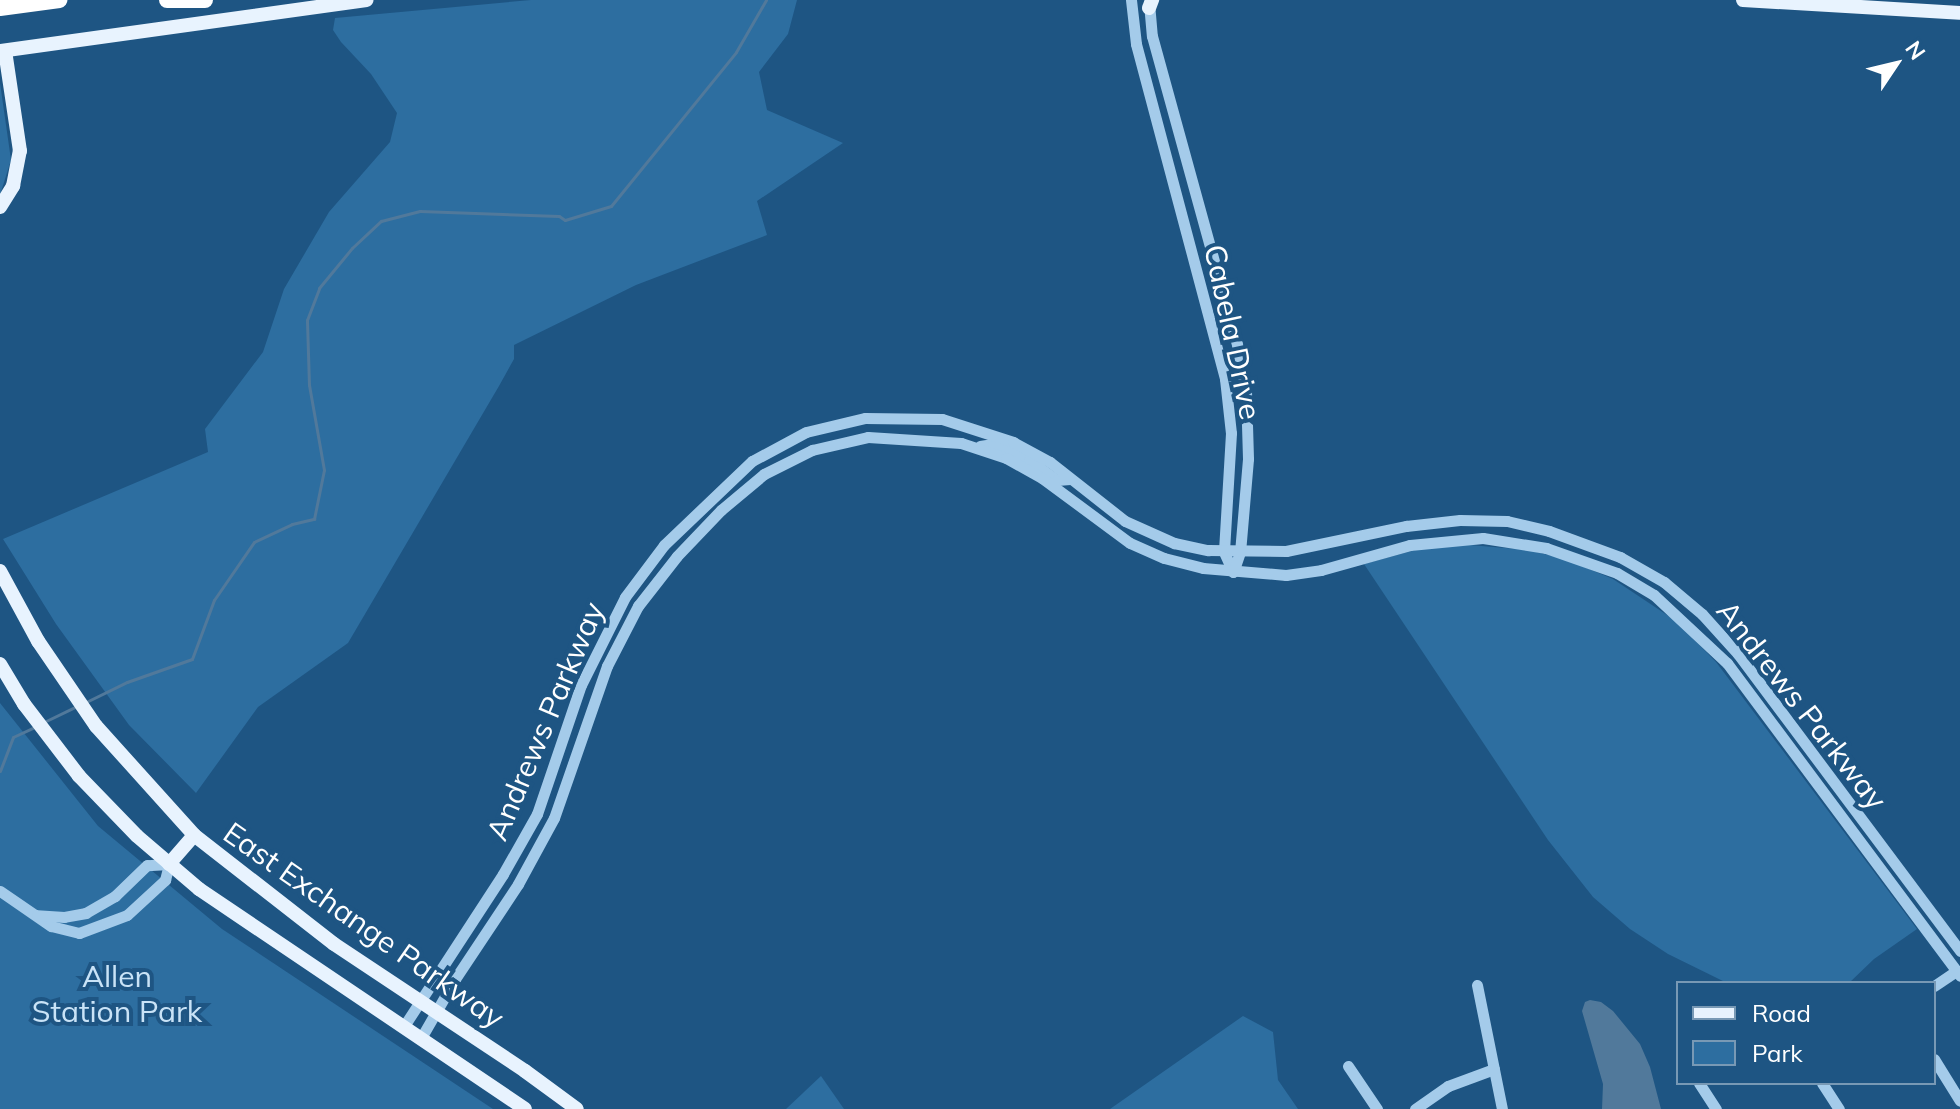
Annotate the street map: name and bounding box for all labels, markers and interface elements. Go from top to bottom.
north arrow [1856,24,1936,104]
text: N [1899,35,1932,65]
street label: Cabela Drive [1197,241,1269,423]
street label: Andrews Parkway [1709,593,1895,817]
street label: Andrews Parkway [479,597,611,845]
street label: East Exchange Parkway [217,814,511,1036]
park label: Allen Station Park [32,958,202,1028]
legend [1676,981,1936,1085]
text: Road [1752,998,1811,1028]
text: Park [1752,1038,1803,1068]

